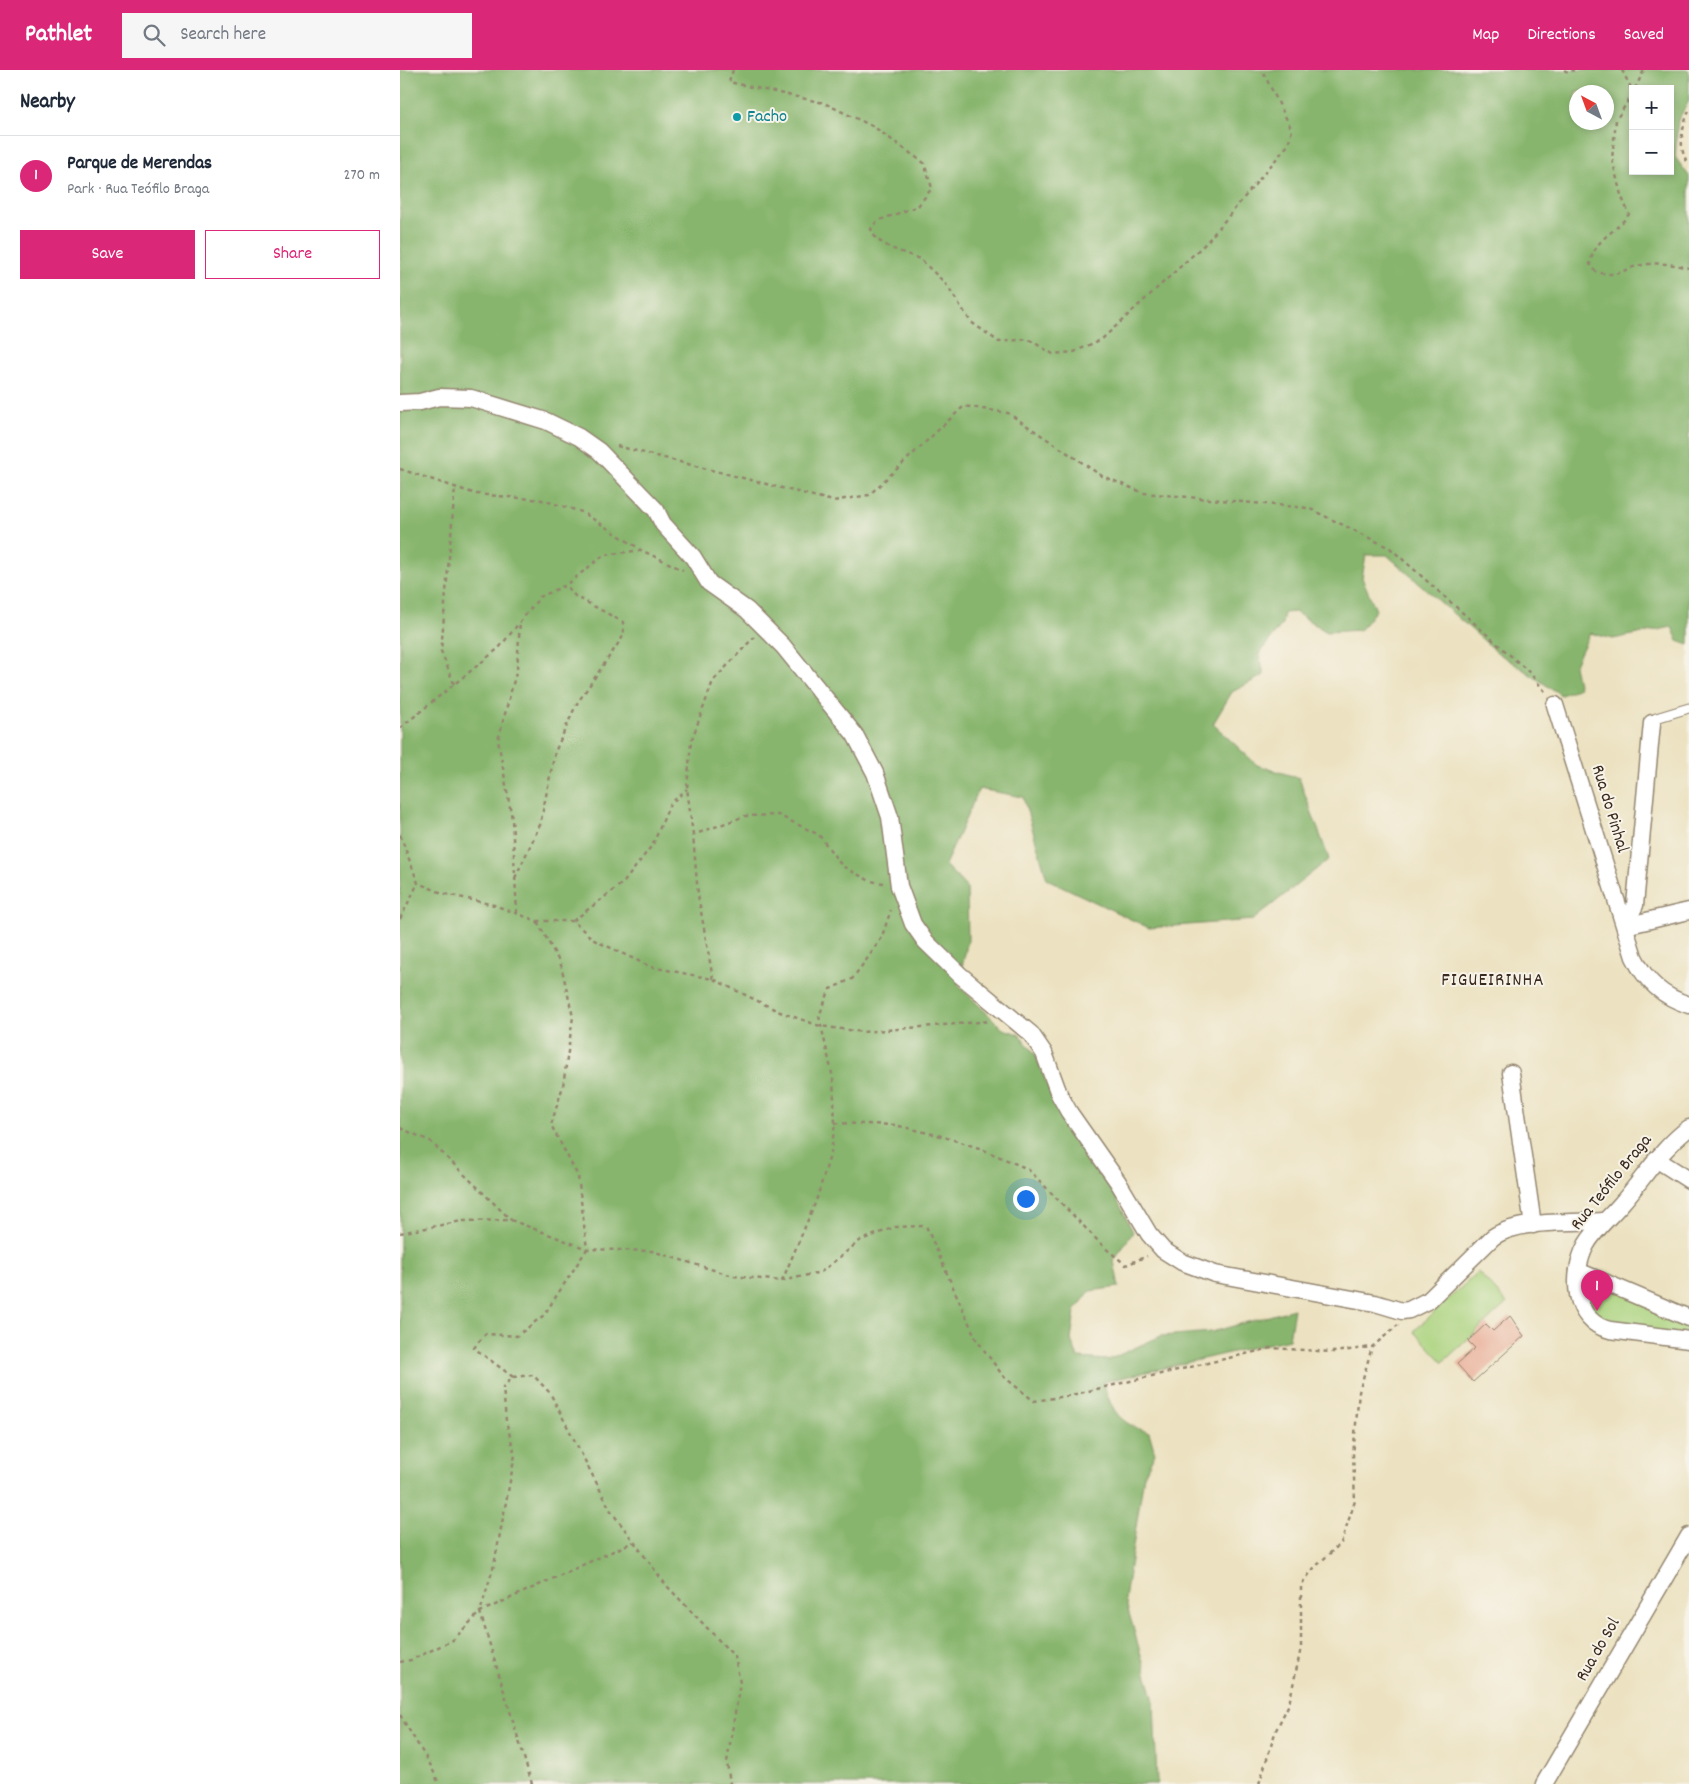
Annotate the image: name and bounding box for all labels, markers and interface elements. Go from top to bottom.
search box [122,13,472,58]
text: Pathlet [25,18,92,52]
icon: search [140,21,168,49]
text: Search here [180,22,266,49]
text: Map [1472,23,1499,48]
text: Directions [1527,23,1596,48]
text: Saved [1624,23,1664,48]
north arrow [1569,85,1614,130]
map controls [1629,85,1674,175]
button: + [1629,85,1674,130]
text: Nearby [20,88,75,118]
place label: Facho [747,105,787,130]
marker: Facho [731,111,743,123]
button: − [1629,130,1674,175]
text: Parque de Merendas [67,151,212,178]
text: 1 [34,164,38,187]
text: 270 m [344,164,380,187]
text: Park · Rua Teófilo Braga [67,178,209,201]
button: Save [20,230,195,279]
button: Share [205,230,380,279]
street label: Rua do Pinhal [1584,762,1634,857]
district label: FIGUEIRINHA [1441,968,1545,995]
street label: Rua Teófilo Braga [1565,1129,1659,1236]
your location [1013,1186,1039,1212]
pin: 1 [1581,1270,1613,1311]
street label: Rua do Sol [1571,1613,1628,1687]

